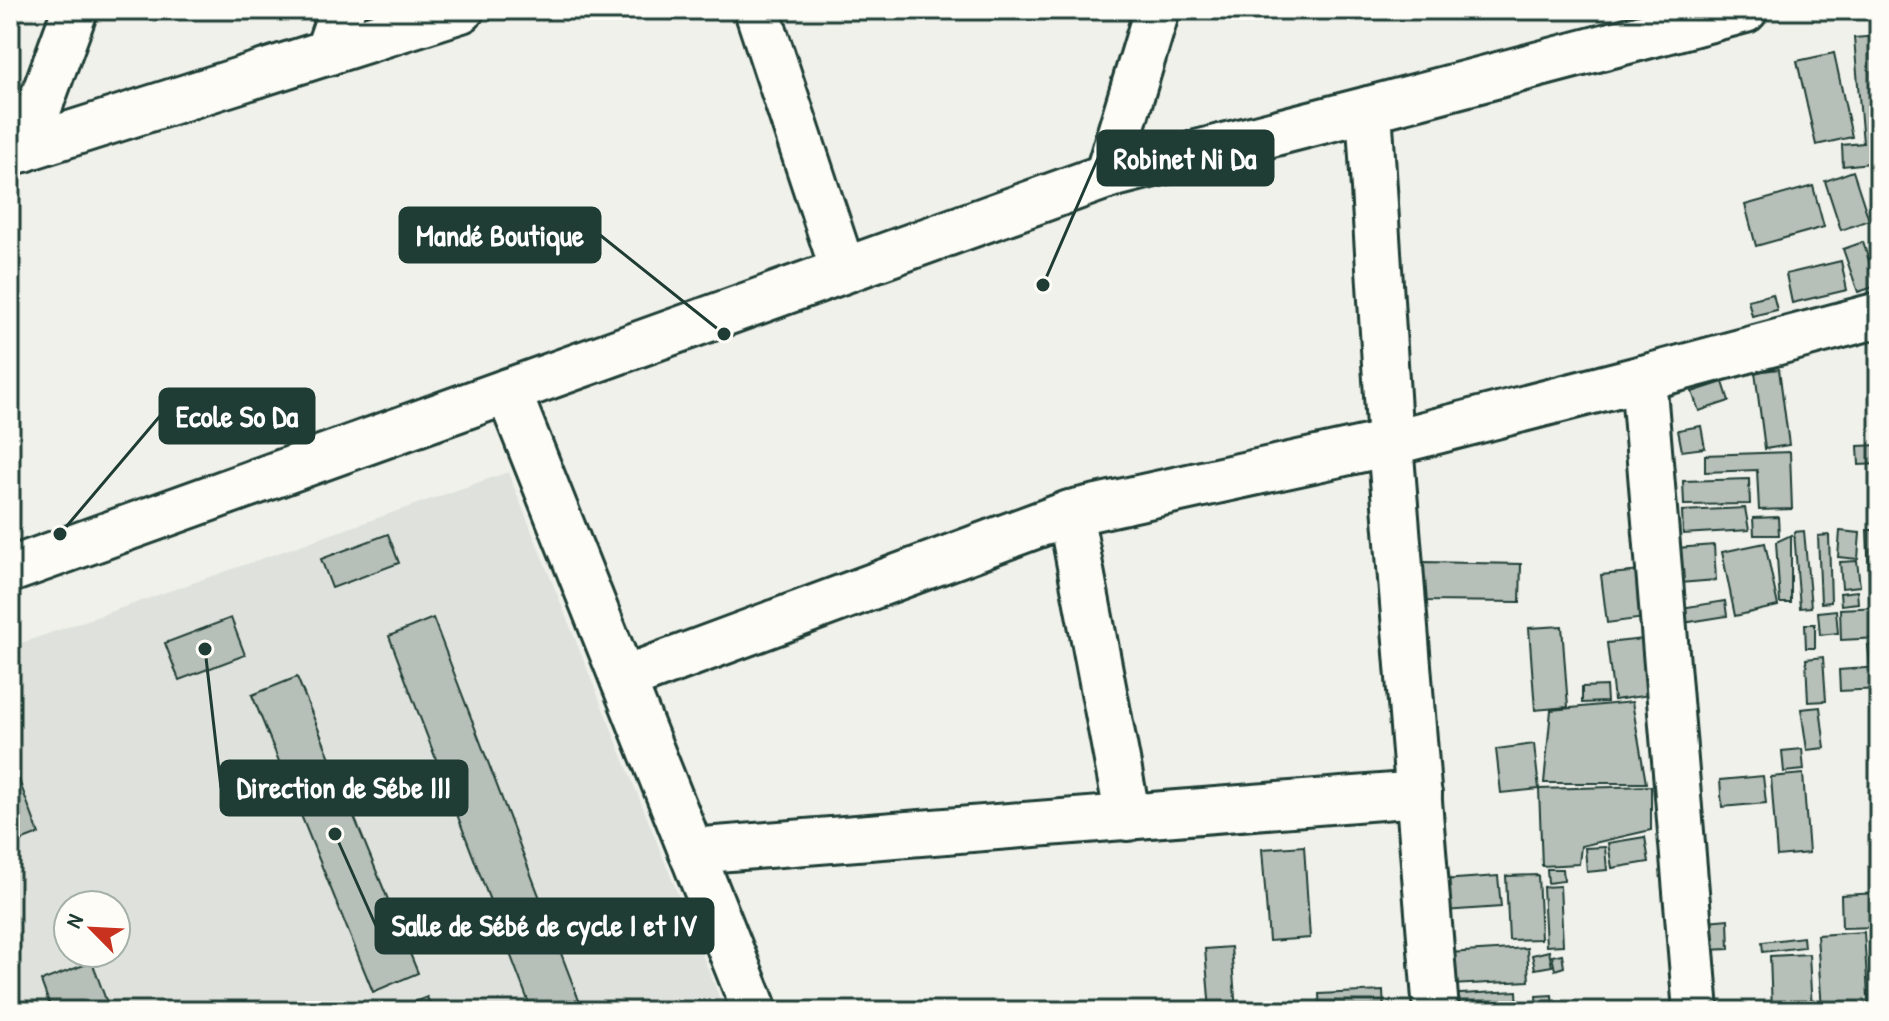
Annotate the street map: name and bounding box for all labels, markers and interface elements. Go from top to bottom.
callout: Robinet Ni Da [1098,131,1273,185]
text: Robinet Ni Da [1113,138,1257,178]
callout: Mandé Boutique [400,208,600,262]
text: Mandé Boutique [416,215,584,256]
callout: Ecole So Da [160,389,314,443]
text: Ecole So Da [176,396,299,436]
callout: Direction de Sébe III [221,761,467,815]
text: Direction de Sébe III [237,767,451,807]
north arrow [52,889,132,969]
callout: Salle de Sébé de cycle I et IV [376,899,713,953]
text: Salle de Sébé de cycle I et IV [391,905,698,946]
text: N [58,909,90,932]

